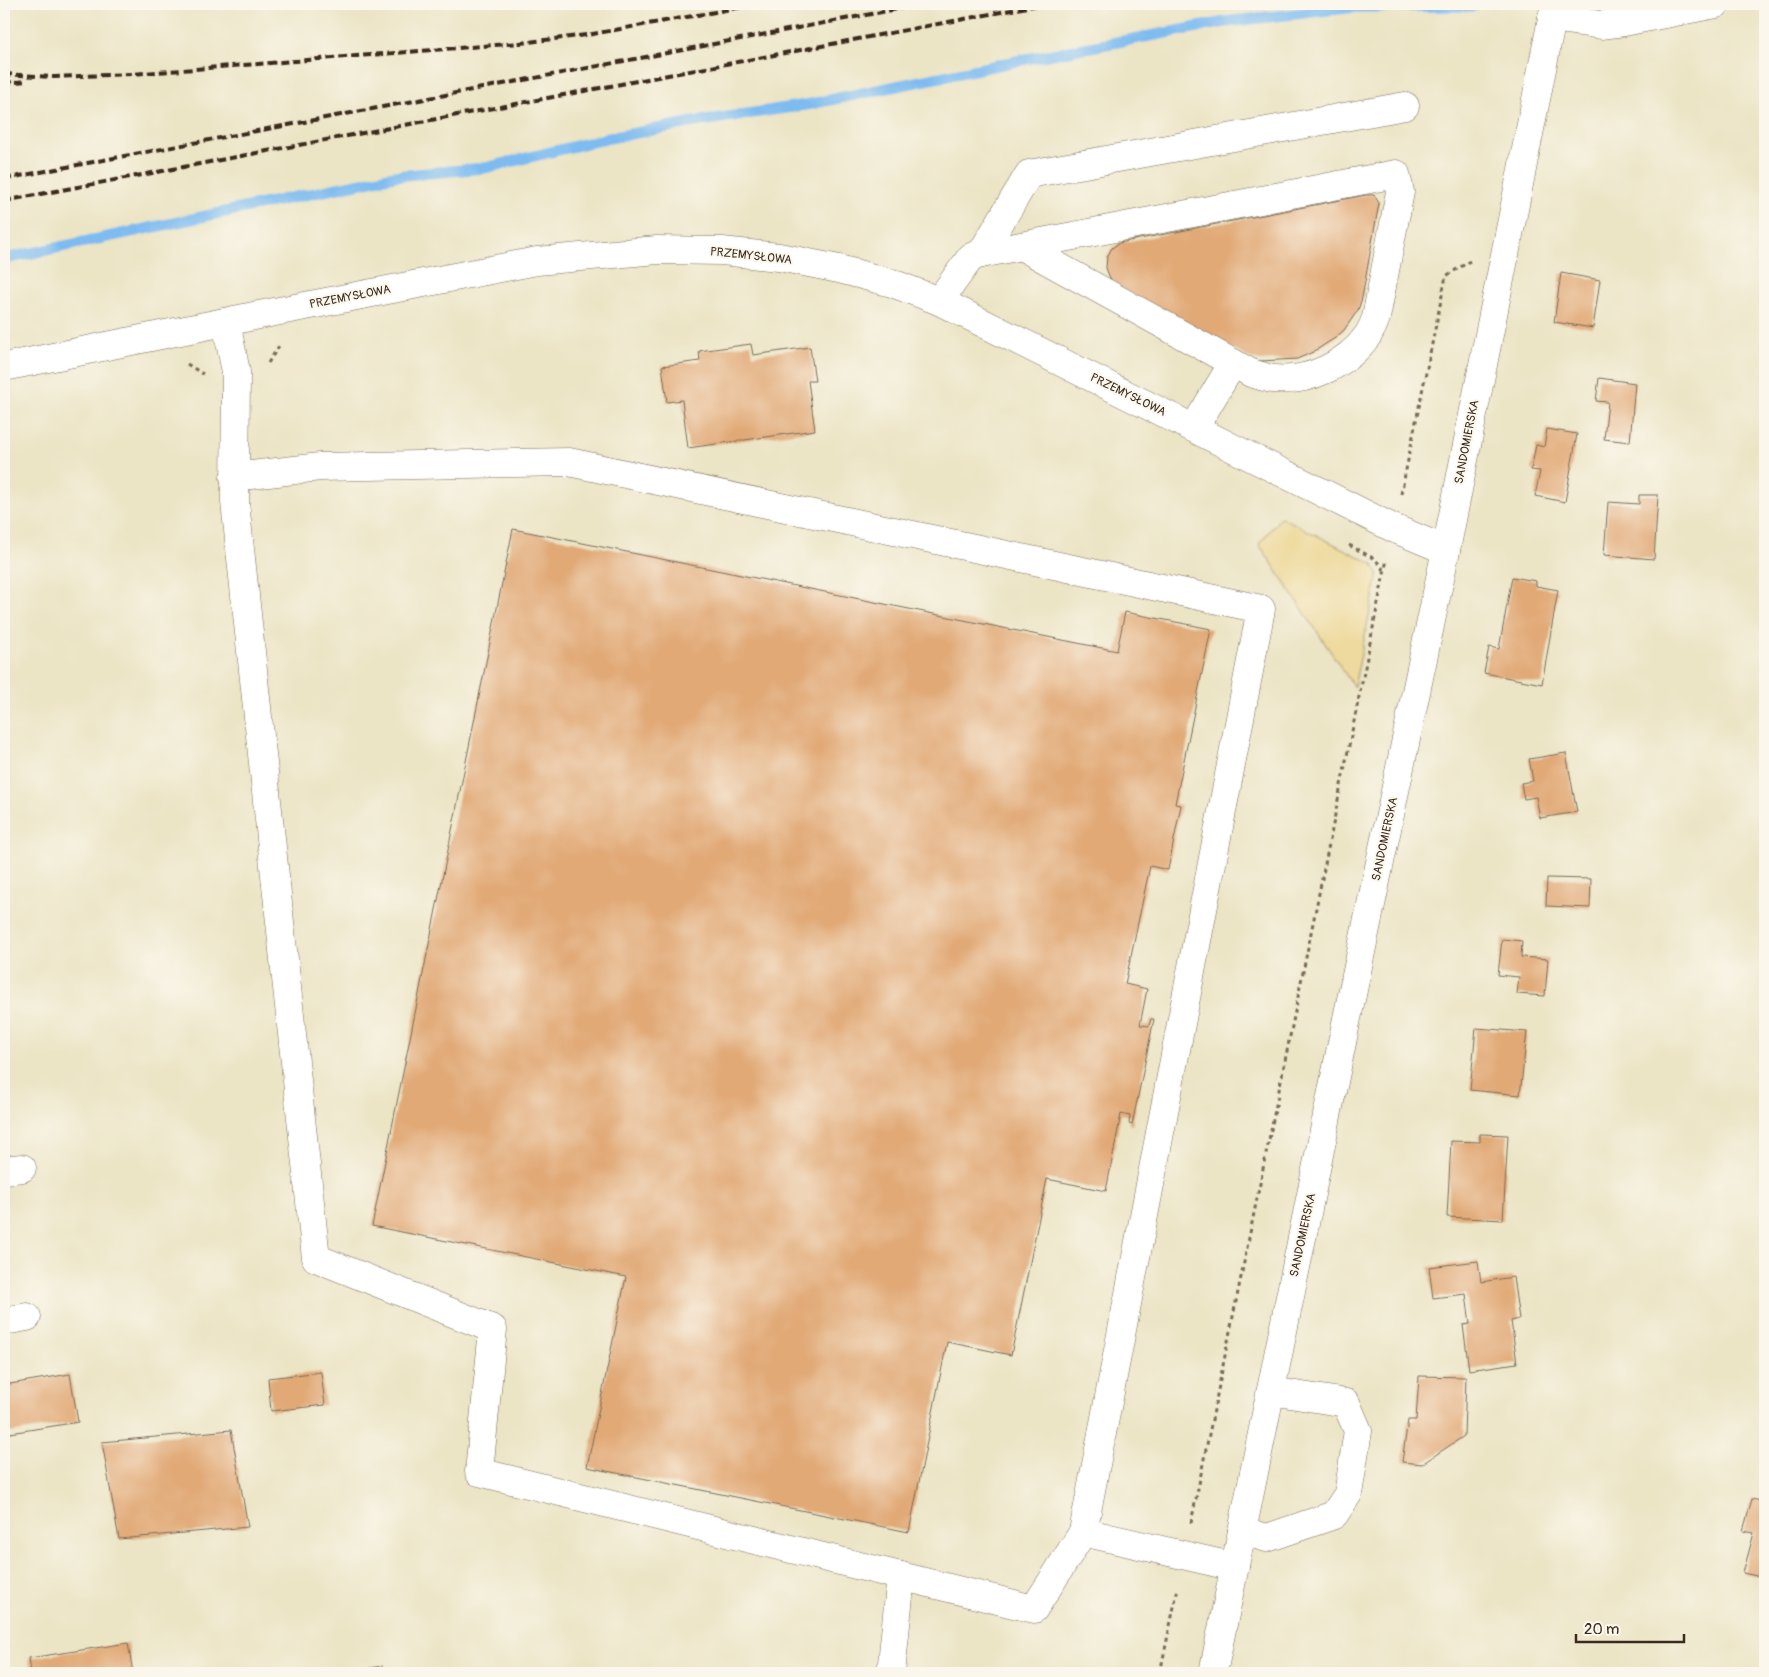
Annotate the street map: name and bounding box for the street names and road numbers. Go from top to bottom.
street label: PRZEMYSŁOWA [709,244,793,268]
street label: PRZEMYSŁOWA [308,282,392,312]
street label: PRZEMYSŁOWA [1088,370,1169,420]
street label: SANDOMIERSKA [1452,399,1483,485]
street label: SANDOMIERSKA [1369,796,1401,882]
street label: SANDOMIERSKA [1287,1192,1319,1278]

